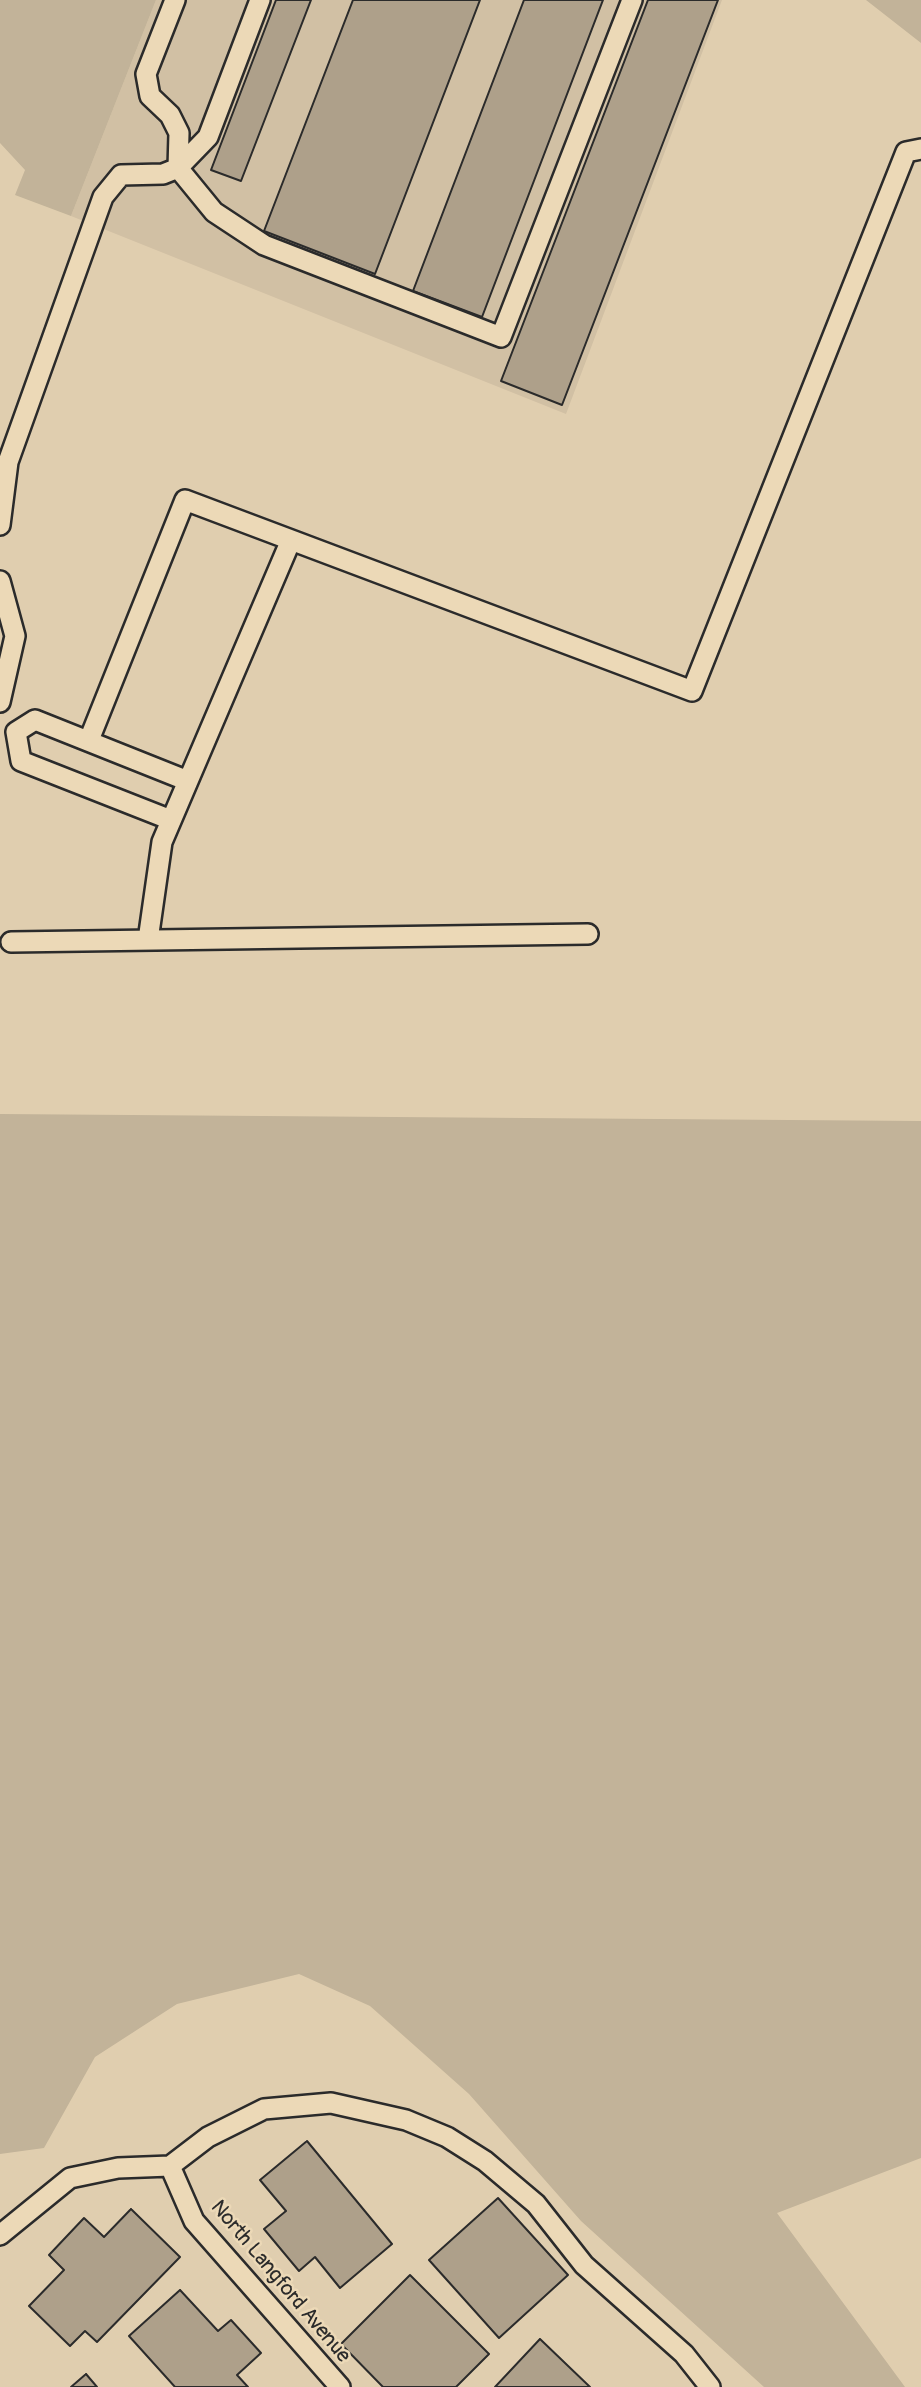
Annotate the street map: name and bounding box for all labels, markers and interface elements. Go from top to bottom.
street label: North Langford Avenue [205,2196,355,2368]

